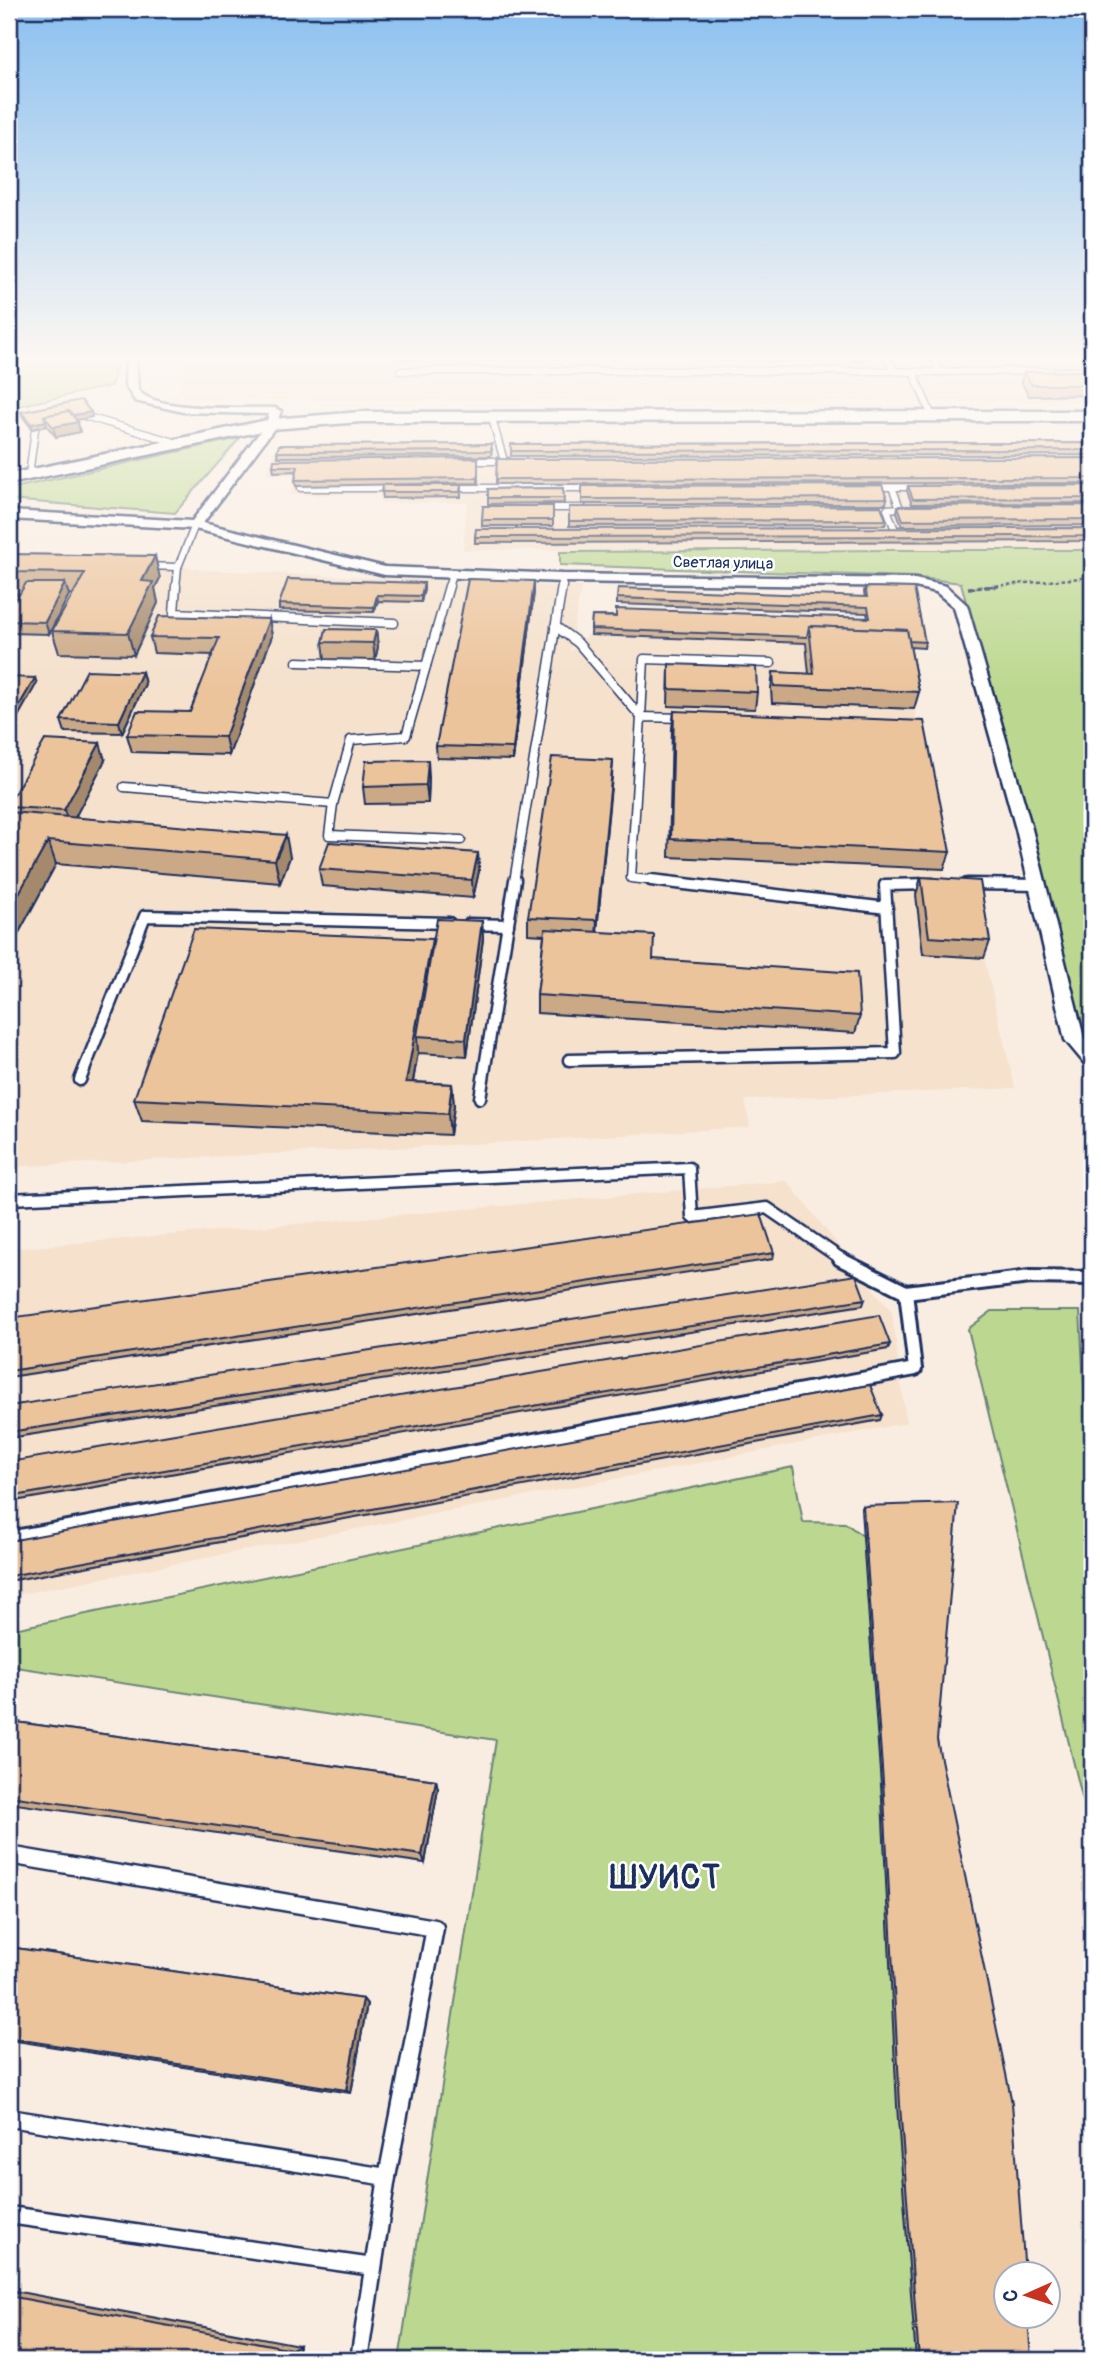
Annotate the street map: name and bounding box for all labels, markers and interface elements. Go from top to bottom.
street label: Светлая улица [673,552,773,574]
district label: ШУИСТ [609,1858,722,1898]
north arrow [992,2260,1062,2330]
text: С [999,2289,1023,2302]

